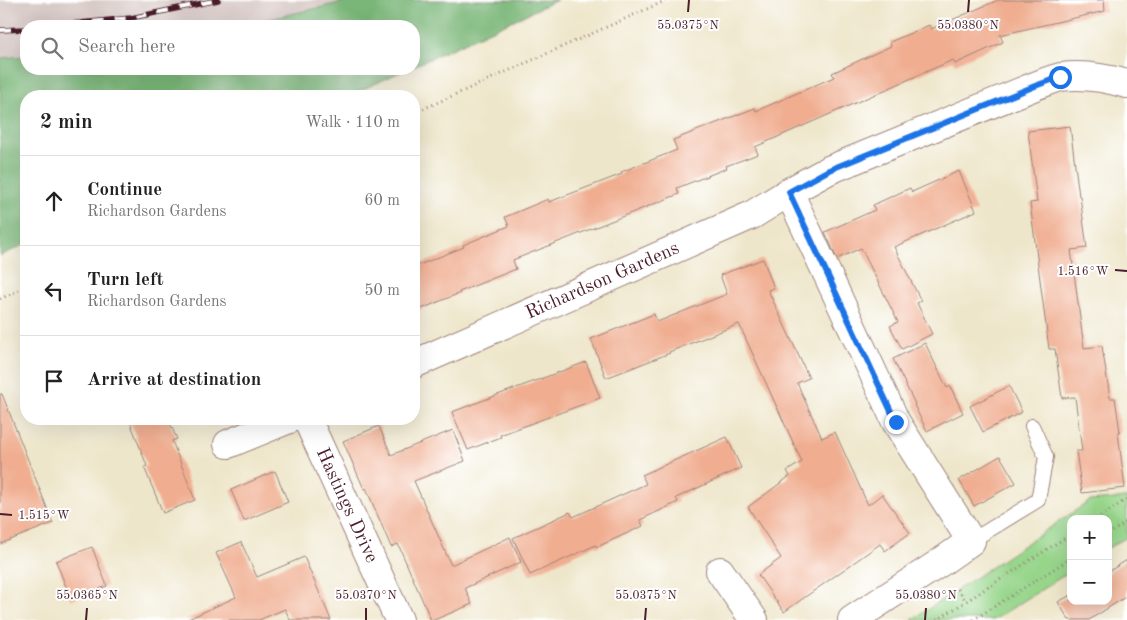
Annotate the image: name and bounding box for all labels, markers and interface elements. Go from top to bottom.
text: 55.0375°N [657,19,719,32]
text: 55.0380°N [937,19,999,32]
search box [20,20,420,75]
icon: search [38,34,66,62]
text: Search here [78,38,175,57]
route start [1049,66,1072,89]
text: 2 min [40,112,93,133]
text: Walk · 110 m [305,115,400,131]
text: Continue [87,181,162,200]
icon: ahead [40,187,68,215]
text: 60 m [364,193,400,209]
text: Richardson Gardens [87,204,227,220]
street label: Richardson Gardens [523,239,682,323]
text: 1.516°W [1058,265,1109,278]
text: Turn left [87,271,164,290]
icon: left [40,277,68,305]
text: 50 m [364,283,400,299]
text: Richardson Gardens [87,294,227,310]
icon: arrive [40,367,68,395]
text: Arrive at destination [87,371,261,390]
route end [885,411,908,434]
street label: Hastings Drive [312,445,381,566]
text: 1.515°W [19,509,70,522]
map controls [1067,515,1112,605]
button: + [1067,515,1112,560]
button: − [1067,560,1112,605]
text: 55.0365°N [56,589,118,602]
text: 55.0370°N [335,589,397,602]
text: 55.0375°N [615,589,677,602]
text: 55.0380°N [895,589,957,602]

